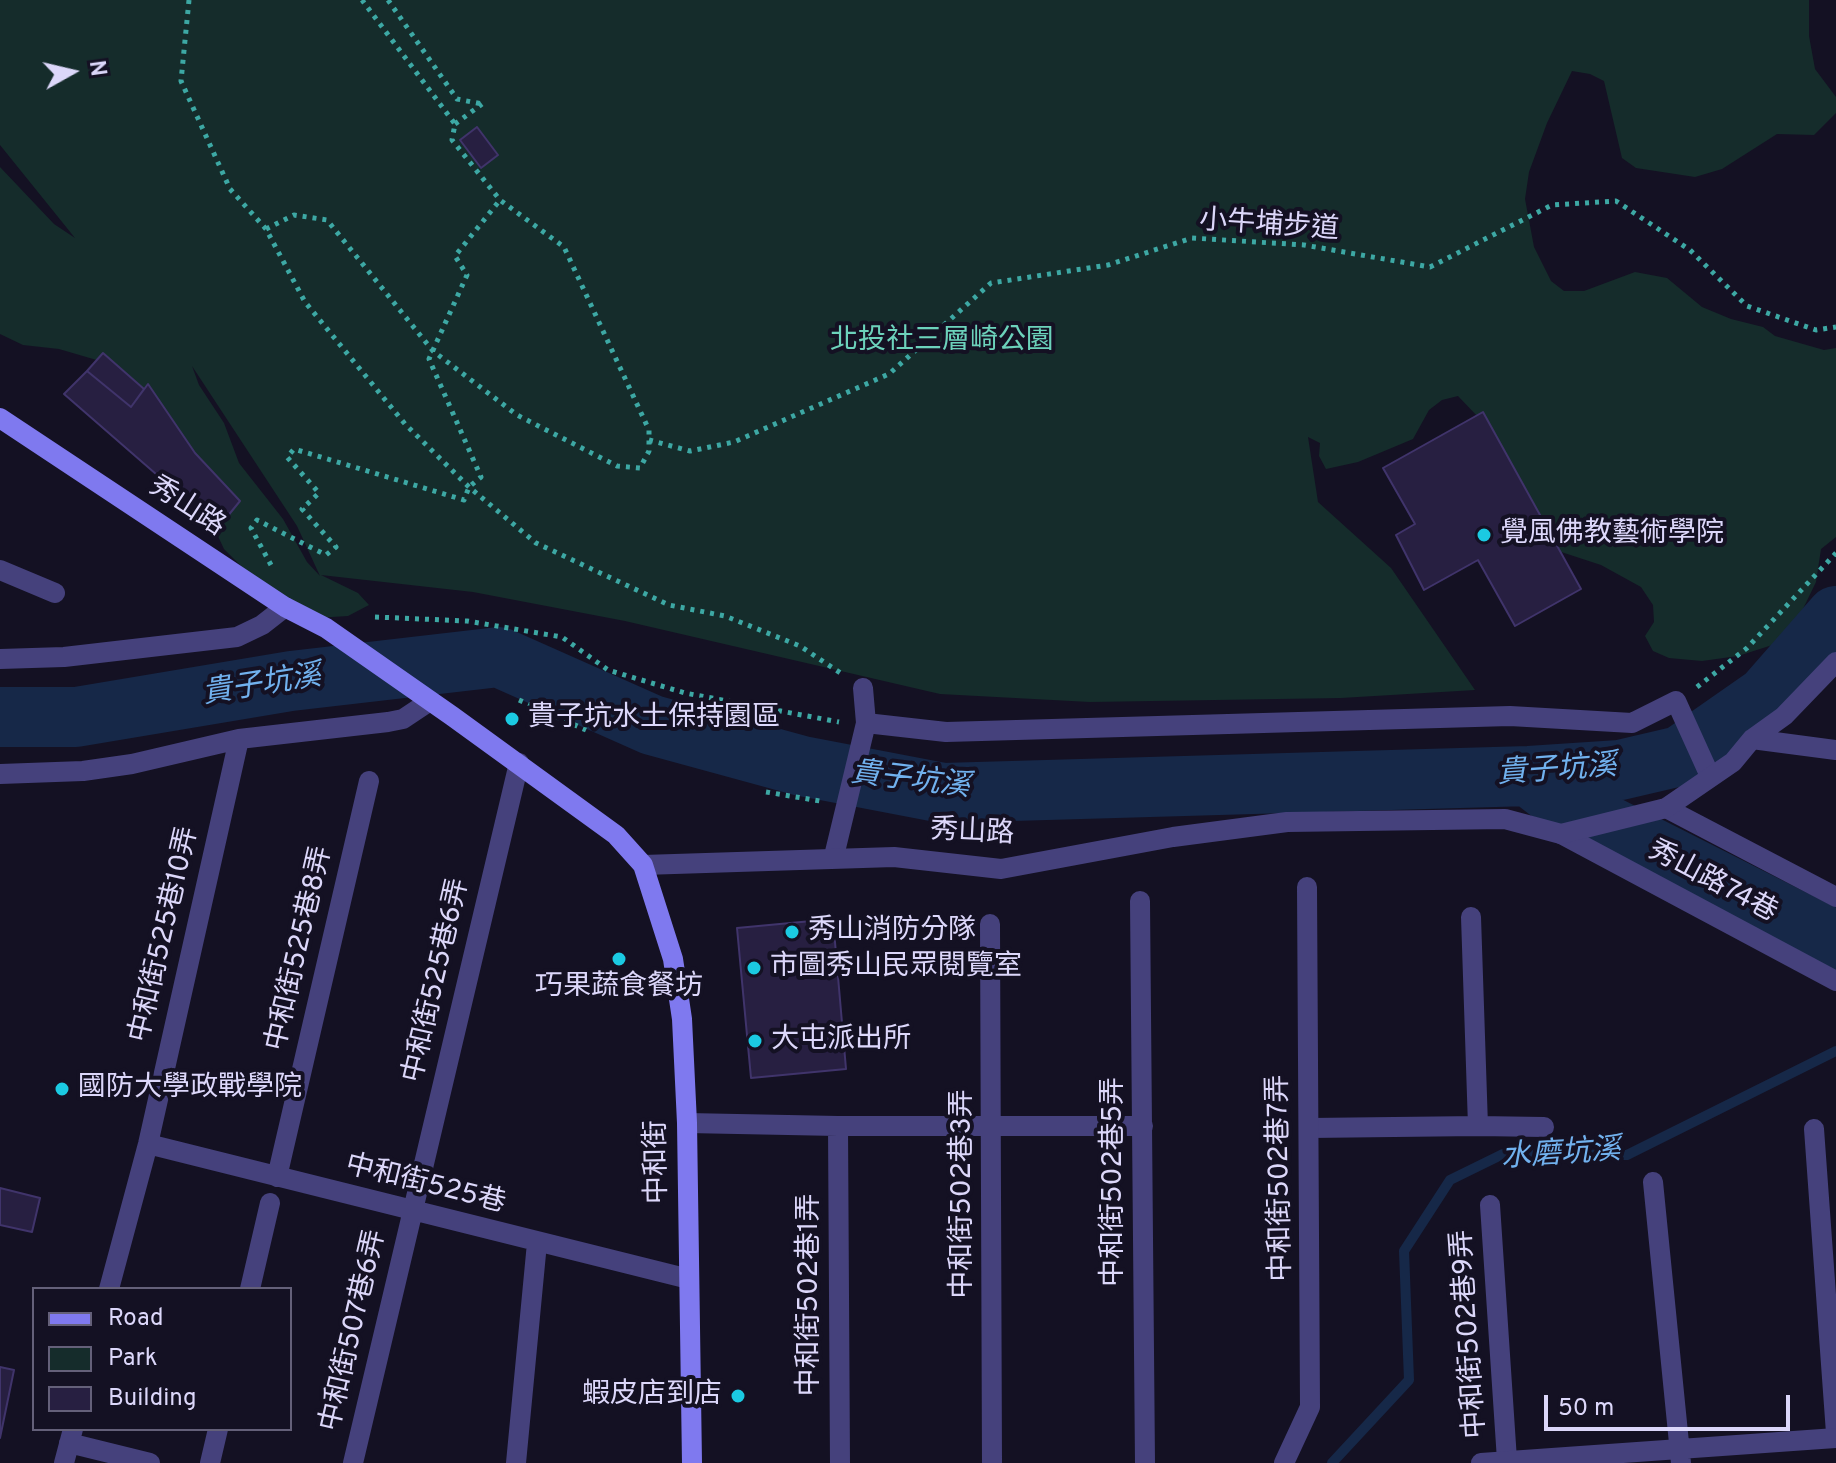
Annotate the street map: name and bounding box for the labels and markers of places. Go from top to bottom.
place label: 覺風佛教藝術學院 [1500,518,1724,552]
marker: 覺風佛教藝術學院 [1475,526,1493,544]
place label: 貴子坑水土保持園區 [528,702,780,736]
marker: 貴子坑水土保持園區 [503,710,521,728]
place label: 秀山消防分隊 [808,915,976,949]
marker: 秀山消防分隊 [783,923,801,941]
marker: 巧果蔬食餐坊 [610,950,628,968]
place label: 市圖秀山民眾閱覽室 [770,951,1022,985]
marker: 市圖秀山民眾閱覽室 [745,959,763,977]
place label: 巧果蔬食餐坊 [535,971,703,1005]
place label: 大屯派出所 [771,1024,911,1058]
marker: 大屯派出所 [746,1032,764,1050]
place label: 國防大學政戰學院 [78,1072,302,1106]
marker: 國防大學政戰學院 [53,1080,71,1098]
place label: 蝦皮店到店 [582,1379,722,1413]
marker: 蝦皮店到店 [729,1387,747,1405]

